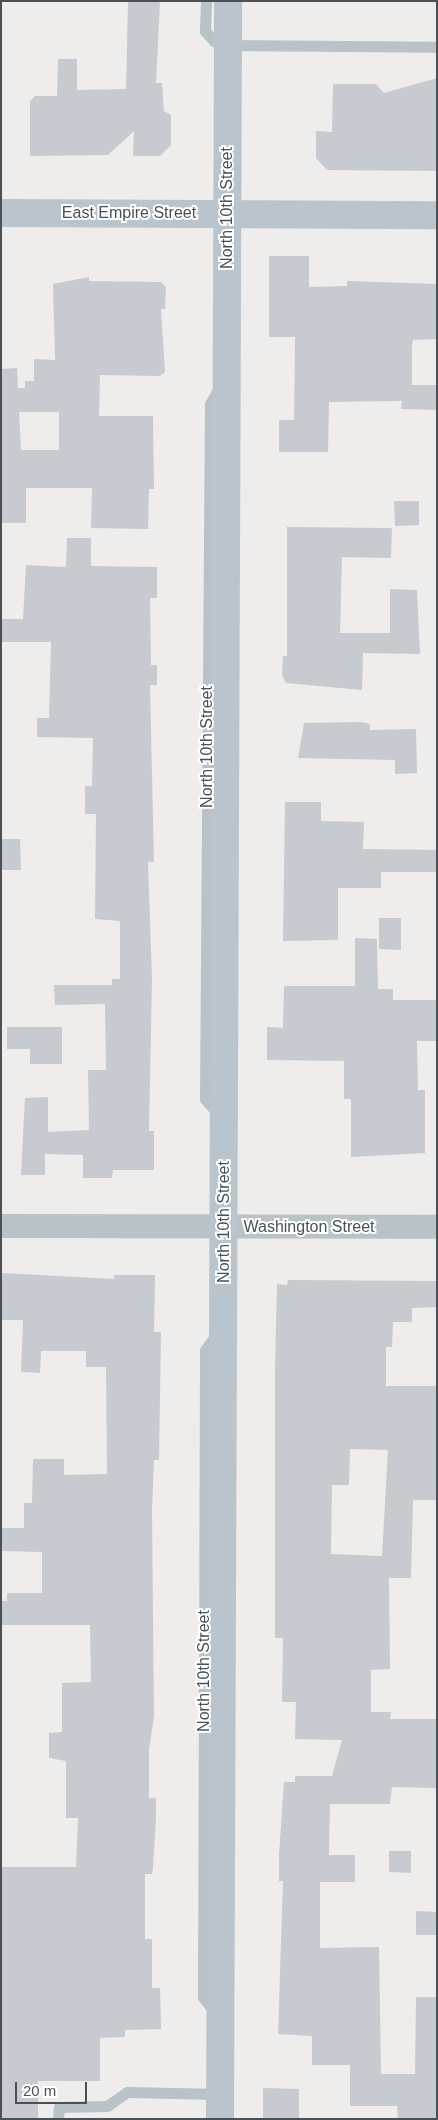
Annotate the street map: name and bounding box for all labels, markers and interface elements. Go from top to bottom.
street label: North 10th Street [217,147,237,269]
street label: East Empire Street [62,203,196,223]
street label: North 10th Street [197,686,217,808]
street label: North 10th Street [214,1161,234,1283]
street label: Washington Street [243,1217,375,1237]
street label: North 10th Street [194,1610,214,1732]
scale bar [18,2072,90,2104]
text: 20 m [23,2082,56,2099]

